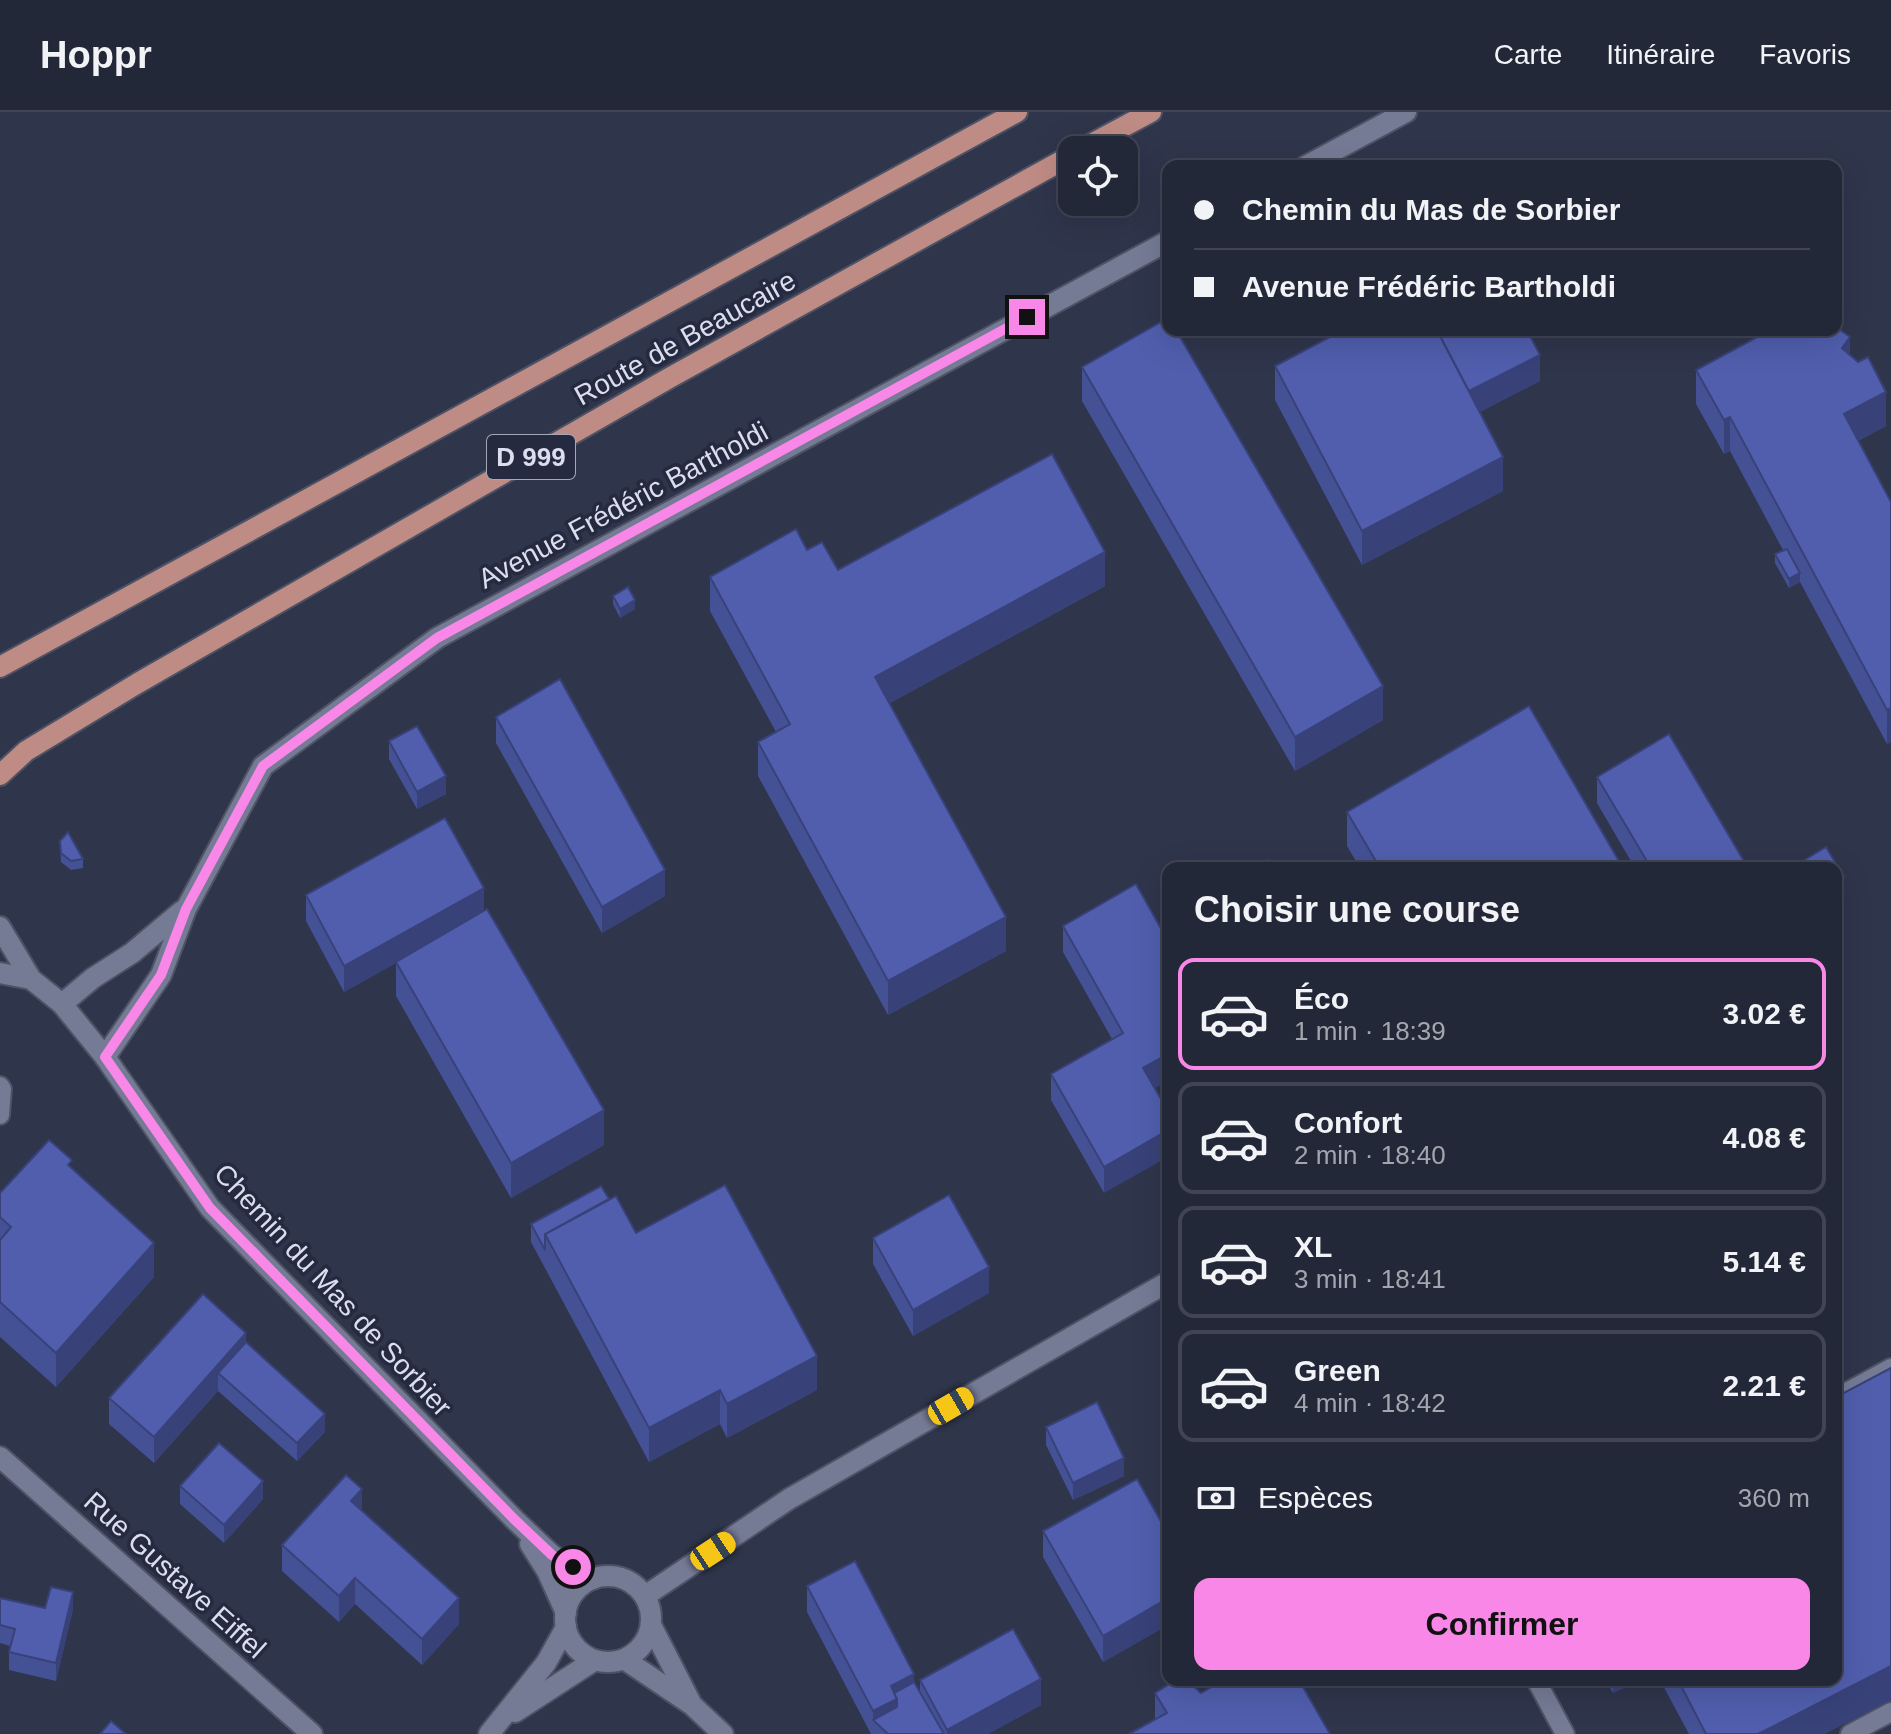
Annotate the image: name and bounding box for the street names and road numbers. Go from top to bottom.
street label: Route de Beaucaire [569,264,801,412]
street label: Avenue Frédéric Bartholdi [473,415,773,595]
road number: D 999 [487,435,575,479]
street label: Chemin du Mas de Sorbier [208,1158,458,1422]
street label: Rue Gustave Eiffel [78,1486,272,1664]

